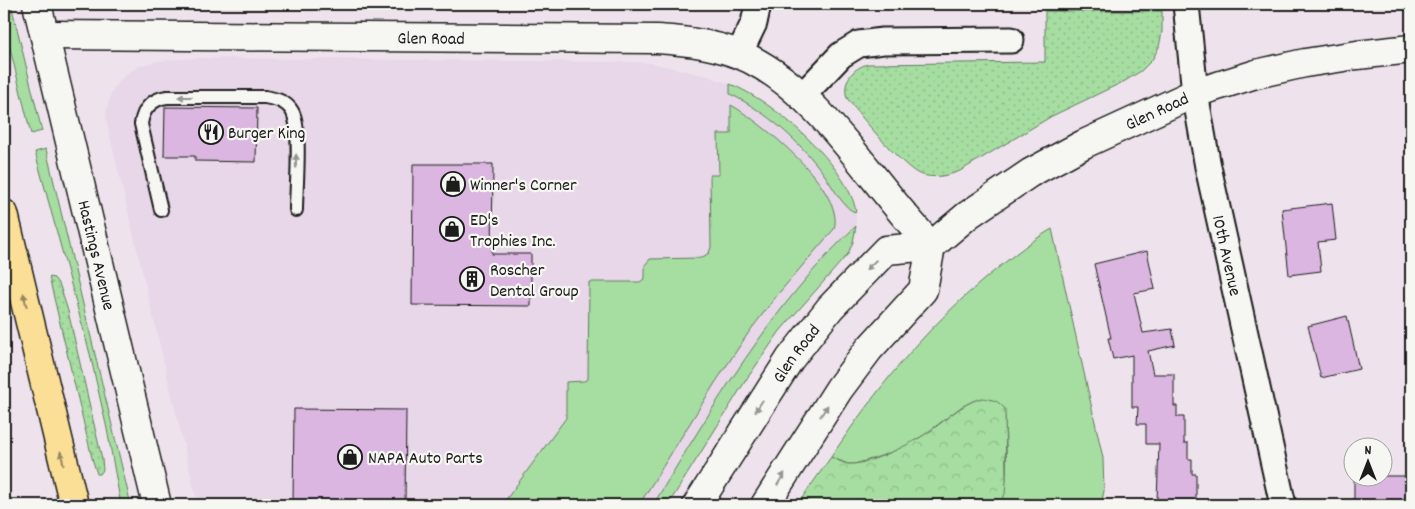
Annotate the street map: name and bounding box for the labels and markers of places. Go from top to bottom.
restaurant icon: Burger King [198,119,224,145]
place label: Burger King [228,122,305,147]
shop icon: Winner's Corner [440,171,466,197]
place label: Winner's Corner [470,174,577,199]
place label: ED's Trophies Inc. [470,209,555,255]
shop icon: ED's Trophies Inc. [439,216,465,242]
place label: Roscher Dental Group [490,259,579,305]
building icon: Roscher Dental Group [459,266,485,292]
shop icon: NAPA Auto Parts [337,444,363,470]
place label: NAPA Auto Parts [368,447,483,472]

